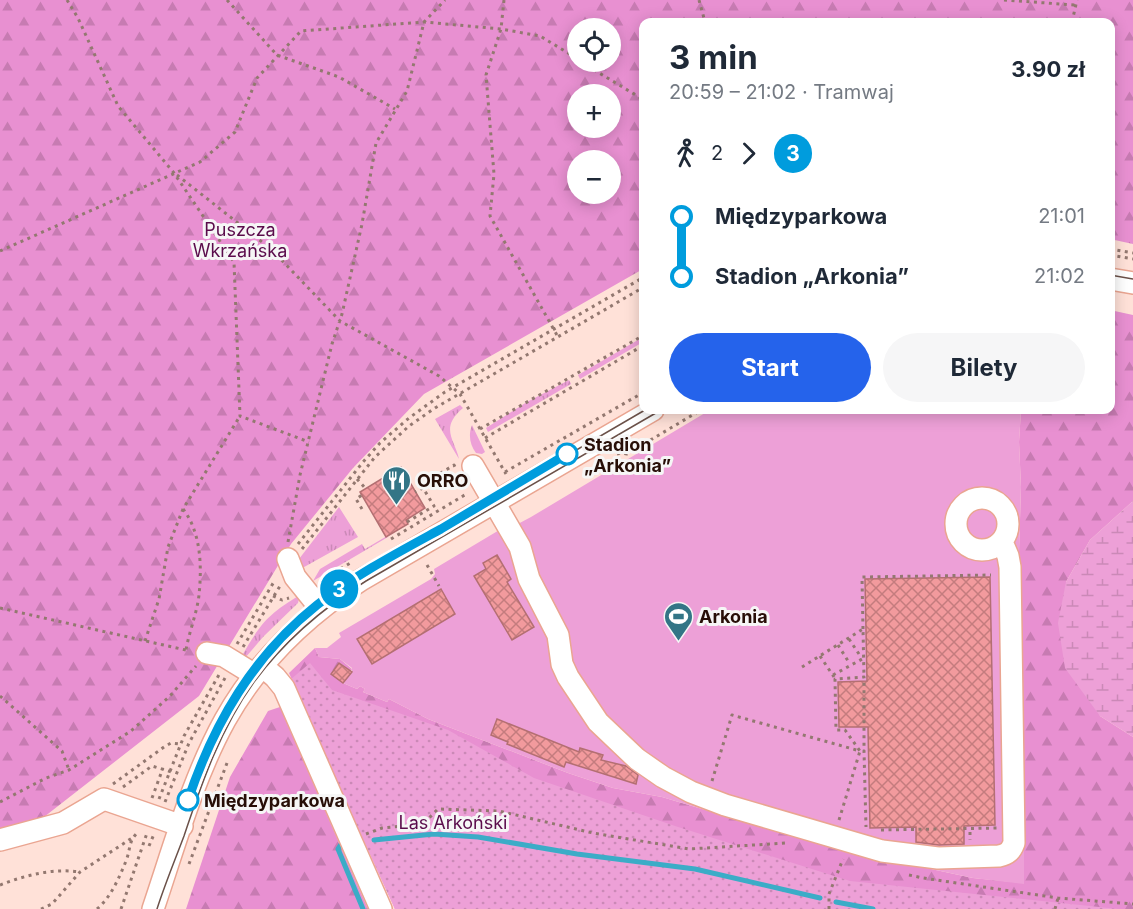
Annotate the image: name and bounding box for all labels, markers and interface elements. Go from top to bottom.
map controls [567,18,621,204]
button: locate [567,18,621,72]
text: 3 min [669,37,758,77]
text: 3.90 zł [1011,56,1085,82]
text: 20:59 – 21:02 · Tramwaj [669,80,894,104]
button: + [567,84,621,138]
icon: walk [669,137,702,170]
icon: forward [732,137,765,170]
text: 2 [711,141,723,165]
text: 3 [786,141,800,166]
button: − [567,150,621,204]
text: Międzyparkowa [715,203,887,229]
text: 21:01 [1038,204,1085,228]
park label: Puszcza Wkrzańska [193,219,287,261]
text: Stadion „Arkonia” [715,263,909,289]
text: 21:02 [1034,264,1085,288]
button: Start [669,333,871,402]
button: Bilety [883,333,1085,402]
place label: Stadion „Arkonia” [584,434,671,476]
marker: Stadion „Arkonia” [556,443,578,465]
restaurant icon: ORRO [380,464,412,506]
place label: ORRO [417,470,469,491]
line badge: 3 [320,570,358,608]
text: 3 [332,577,346,602]
sports icon: Arkonia [662,600,694,642]
place label: Arkonia [699,606,768,627]
marker: Międzyparkowa [177,789,199,811]
place label: Międzyparkowa [204,790,345,811]
park label: Las Arkoński [399,812,507,833]

